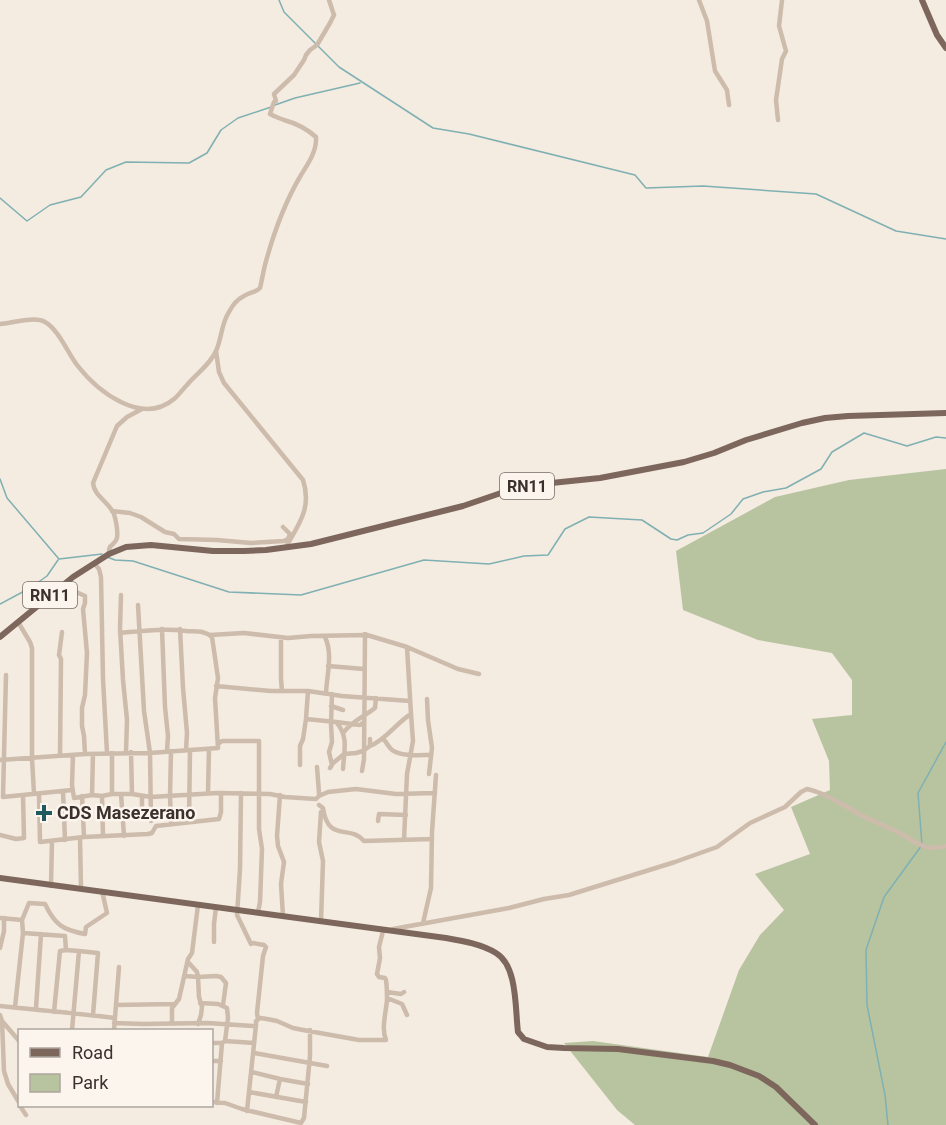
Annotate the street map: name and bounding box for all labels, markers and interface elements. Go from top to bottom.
road number: RN11 [500,473,554,499]
road number: RN11 [23,582,77,608]
place label: CDS Masezerano [57,802,195,823]
marker: CDS Masezerano [35,804,53,822]
legend [18,1029,213,1107]
text: Road [72,1042,113,1063]
text: Park [72,1072,109,1093]

